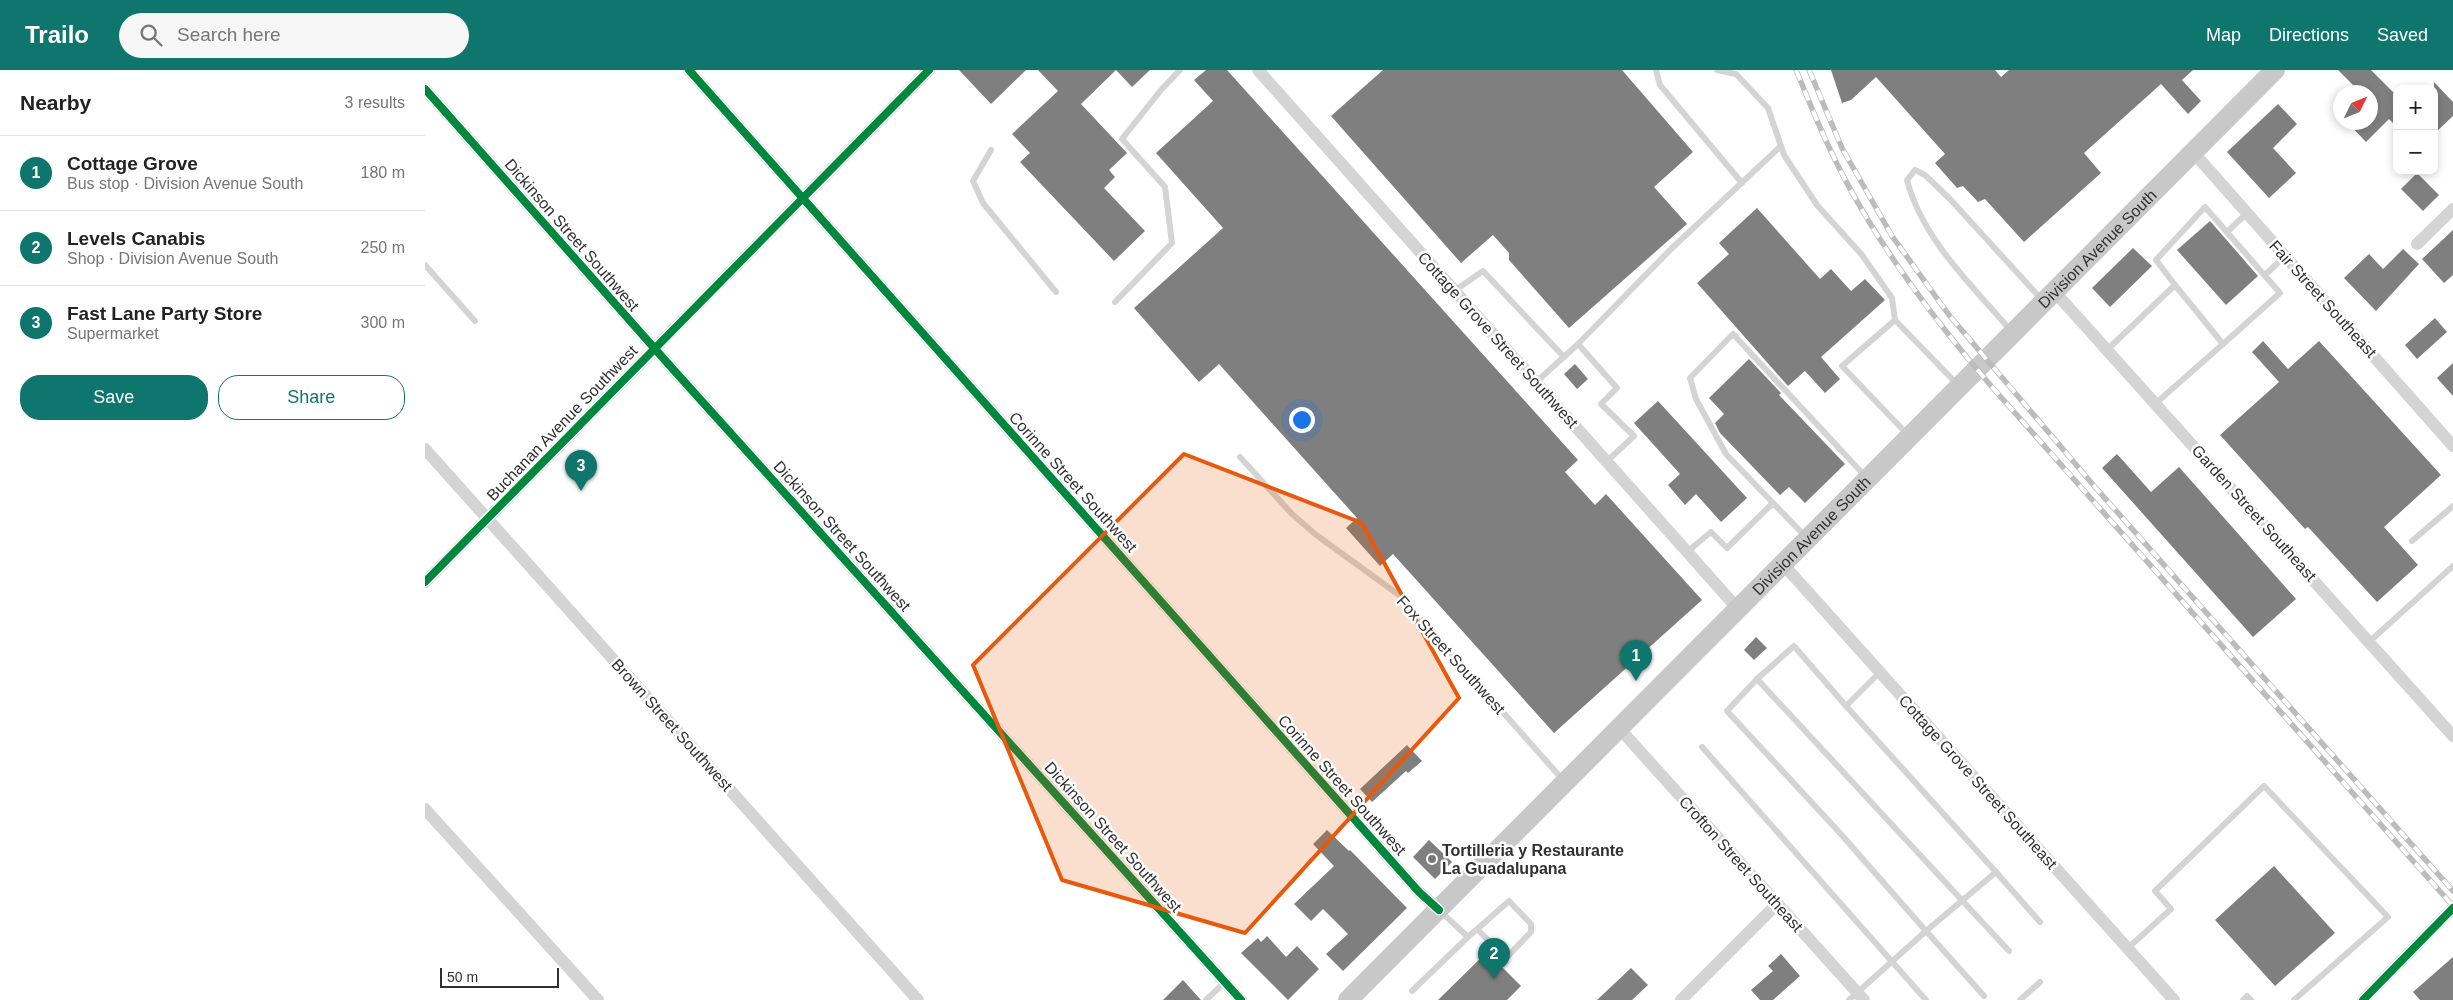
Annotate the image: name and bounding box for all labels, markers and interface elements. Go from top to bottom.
search box [119,13,469,58]
text: Trailo [25,21,89,48]
icon: search [137,21,165,49]
text: Search here [177,24,281,45]
text: Map [2206,25,2241,45]
text: Directions [2269,25,2349,45]
text: Saved [2377,25,2428,45]
north arrow [2333,85,2378,130]
map controls [2393,85,2438,175]
button: + [2393,85,2438,130]
text: Nearby [20,91,91,114]
text: 3 results [345,94,405,111]
button: − [2393,130,2438,175]
text: Cottage Grove [67,153,198,174]
street label: Dickinson Street Southwest [501,156,643,315]
text: 1 [32,164,40,181]
text: 180 m [361,164,405,181]
text: Bus stop · Division Avenue South [67,175,303,192]
street label: Division Avenue South [2035,186,2160,311]
text: Levels Canabis [67,228,205,249]
street label: Fair Street Southeast [2266,237,2380,361]
text: 2 [32,239,40,256]
text: 250 m [361,239,405,256]
street label: Cottage Grove Street Southwest [1415,249,1582,432]
text: Shop · Division Avenue South [67,250,278,267]
text: Fast Lane Party Store [67,303,262,324]
text: 3 [32,314,40,331]
text: 300 m [361,314,405,331]
text: Supermarket [67,325,159,342]
street label: Buchanan Avenue Southwest [483,342,641,504]
button: Save [20,375,208,420]
button: Share [218,375,405,420]
your location [1289,407,1315,433]
street label: Corinne Street Southwest [1006,409,1141,556]
street label: Garden Street Southeast [2188,442,2320,585]
pin: 3 [565,450,597,491]
street label: Dickinson Street Southwest [770,458,914,615]
street label: Division Avenue South [1749,473,1874,598]
street label: Fox Street Southwest [1394,592,1509,718]
pin: 1 [1620,640,1652,681]
street label: Brown Street Southwest [608,656,736,795]
street label: Cottage Grove Street Southeast [1896,692,2061,873]
street label: Corinne Street Southwest [1275,712,1410,859]
street label: Dickinson Street Southwest [1041,759,1185,916]
street label: Crofton Street Southeast [1676,793,1807,936]
place label: Tortilleria y Restaurante La Guadalupana [1442,842,1624,877]
marker: Tortilleria y Restaurante La Guadalupana [1426,853,1438,865]
pin: 2 [1478,938,1510,979]
scale bar [440,965,559,988]
text: 50 m [447,969,478,985]

